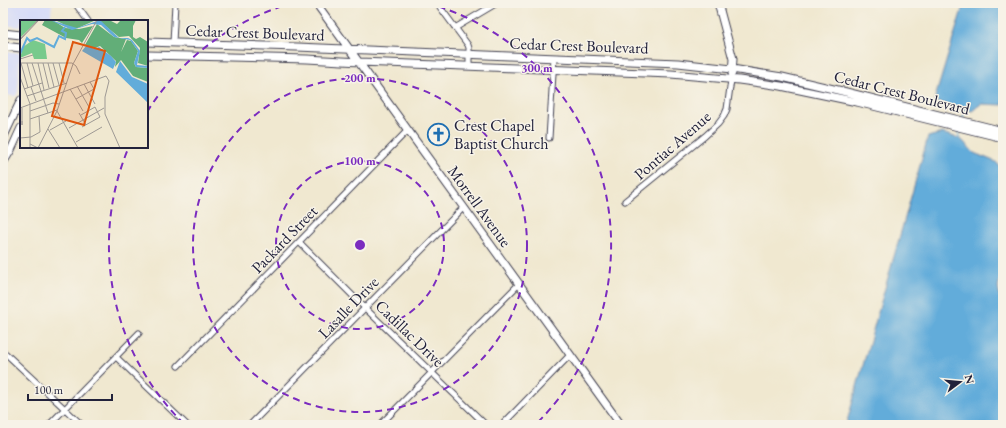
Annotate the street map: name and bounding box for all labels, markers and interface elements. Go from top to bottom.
inset map [20,20,148,148]
street label: Cedar Crest Boulevard [185,20,326,45]
street label: Cedar Crest Boulevard [509,33,650,58]
text: 300 m [521,60,553,76]
street label: Cedar Crest Boulevard [832,65,973,120]
text: 200 m [344,70,376,86]
street label: Pontiac Avenue [629,106,715,185]
place label: Crest Chapel Baptist Church [454,115,549,154]
church icon: Crest Chapel Baptist Church [425,121,451,147]
text: 100 m [344,153,376,169]
street label: Morrell Avenue [443,161,516,251]
street label: Packard Street [247,201,322,278]
centre of rings [353,238,367,252]
street label: Lasalle Drive [314,272,383,343]
street label: Cadillac Drive [371,295,448,371]
north arrow [940,362,980,402]
text: N [962,373,978,386]
scale bar [28,376,112,402]
text: 100 m [34,382,64,398]

